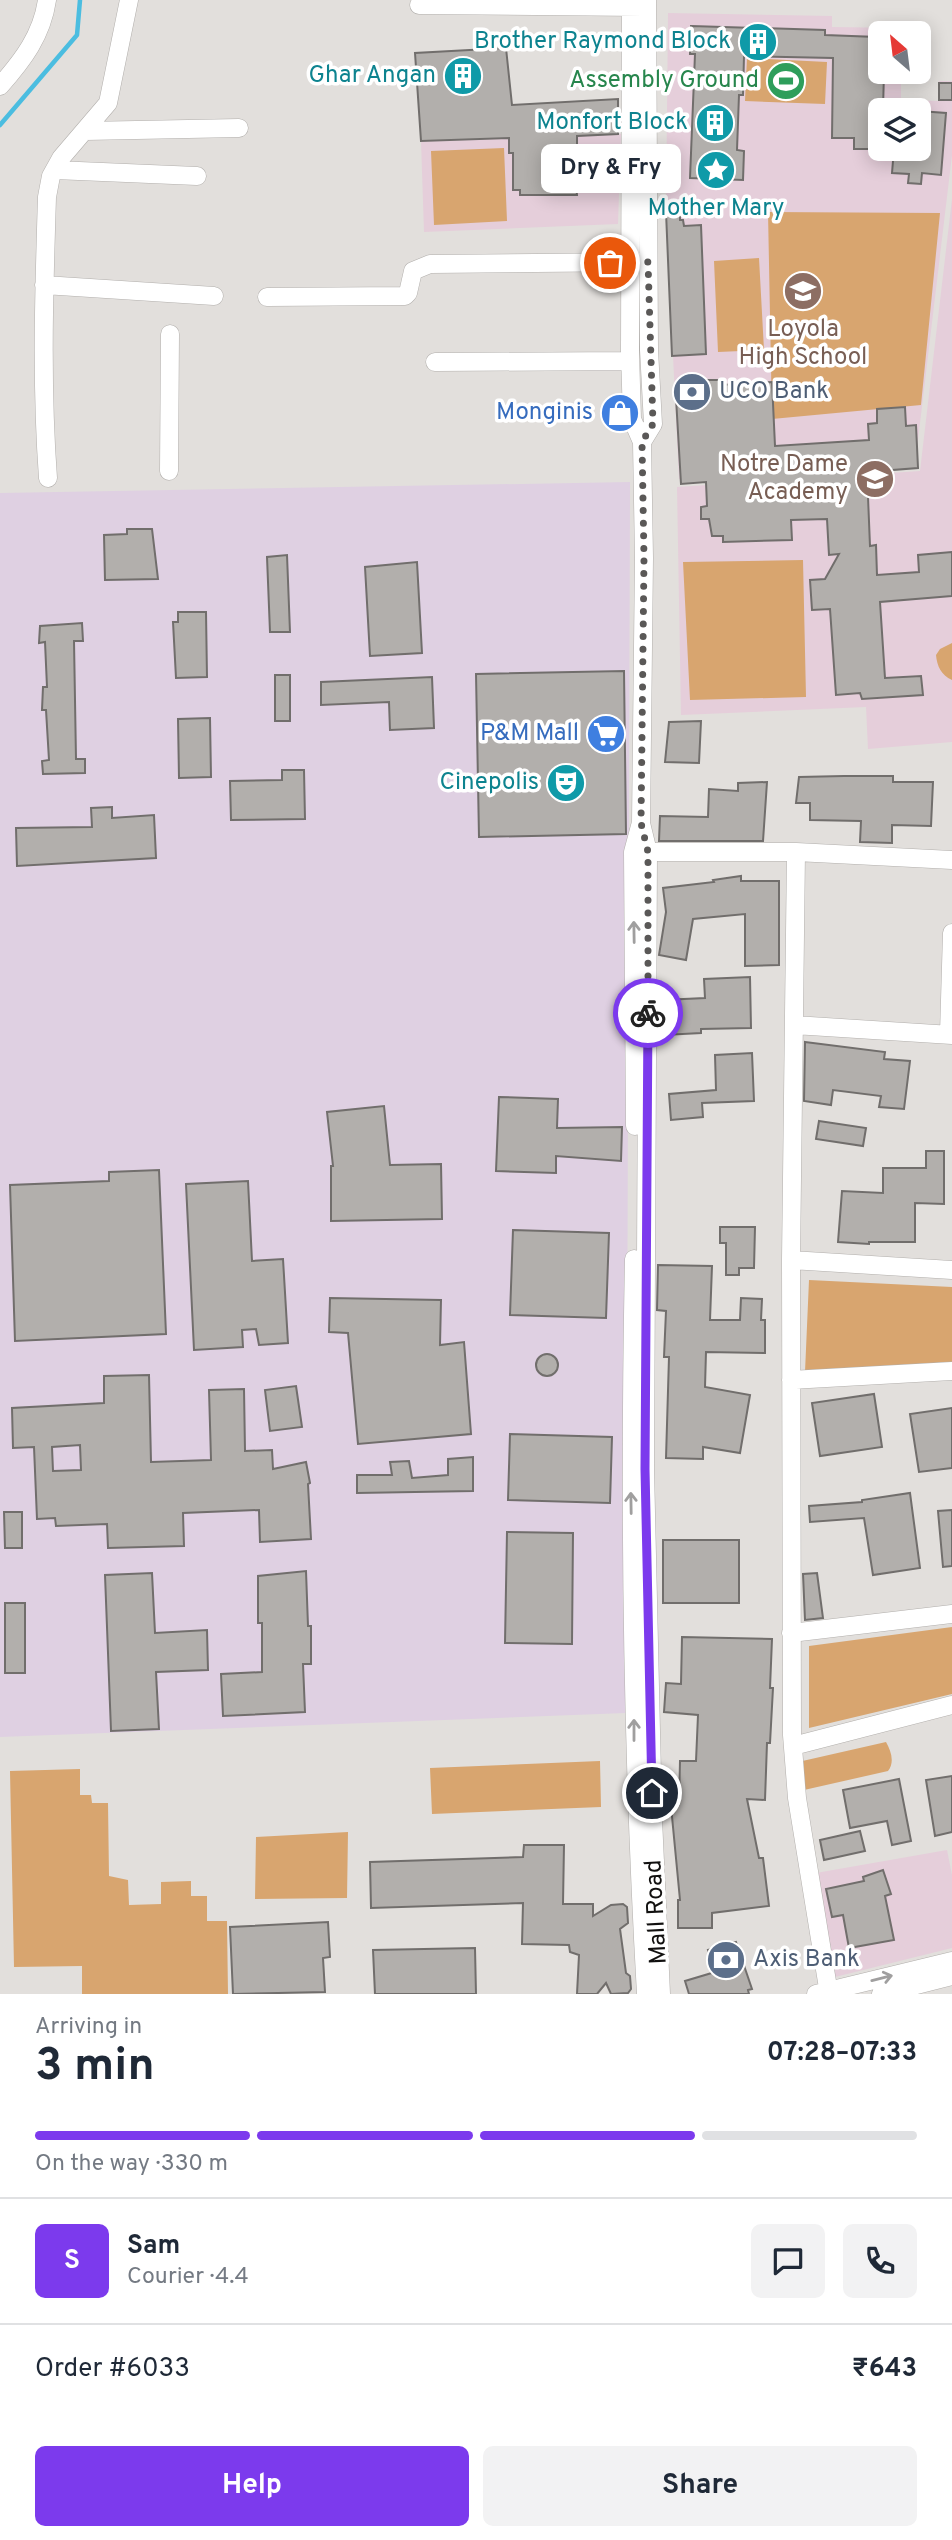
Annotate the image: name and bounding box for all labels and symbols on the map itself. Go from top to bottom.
building icon: Brother Raymond Block [737,21,779,63]
north arrow [868,21,931,84]
place label: Brother Raymond Block [474,27,731,57]
building icon: Ghar Angan [442,55,484,97]
sports icon: Assembly Ground [765,60,807,102]
place label: Ghar Angan [309,61,436,91]
place label: Assembly Ground [569,66,759,96]
building icon: Monfort Block [694,102,736,144]
place label: Monfort Block [536,108,688,138]
callout: Dry & Fry [540,144,680,193]
place icon: Mother Mary [695,149,737,191]
place label: Mother Mary [648,194,784,224]
pin [580,233,640,293]
school or university icon: Loyola High School [782,270,824,312]
place label: Loyola High School [739,315,867,373]
bank icon: UCO Bank [671,371,713,413]
place label: UCO Bank [719,377,829,407]
shop icon: Monginis [599,392,641,434]
place label: Monginis [496,398,593,428]
place label: Notre Dame Academy [720,450,848,508]
school or university icon: Notre Dame Academy [854,458,896,500]
supermarket icon: P&M Mall [585,713,627,755]
place label: P&M Mall [480,719,579,749]
theatre icon: Cinepolis [545,762,587,804]
place label: Cinepolis [439,768,539,798]
one-way arrow [627,921,641,944]
courier [613,978,683,1048]
one-way arrow [624,1491,638,1514]
one-way arrow [627,1719,641,1742]
pin [622,1763,682,1823]
street label: Mall Road [639,1859,675,1965]
bank icon: Axis Bank [705,1939,747,1981]
place label: Axis Bank [753,1945,860,1975]
one-way arrow [870,1971,893,1984]

